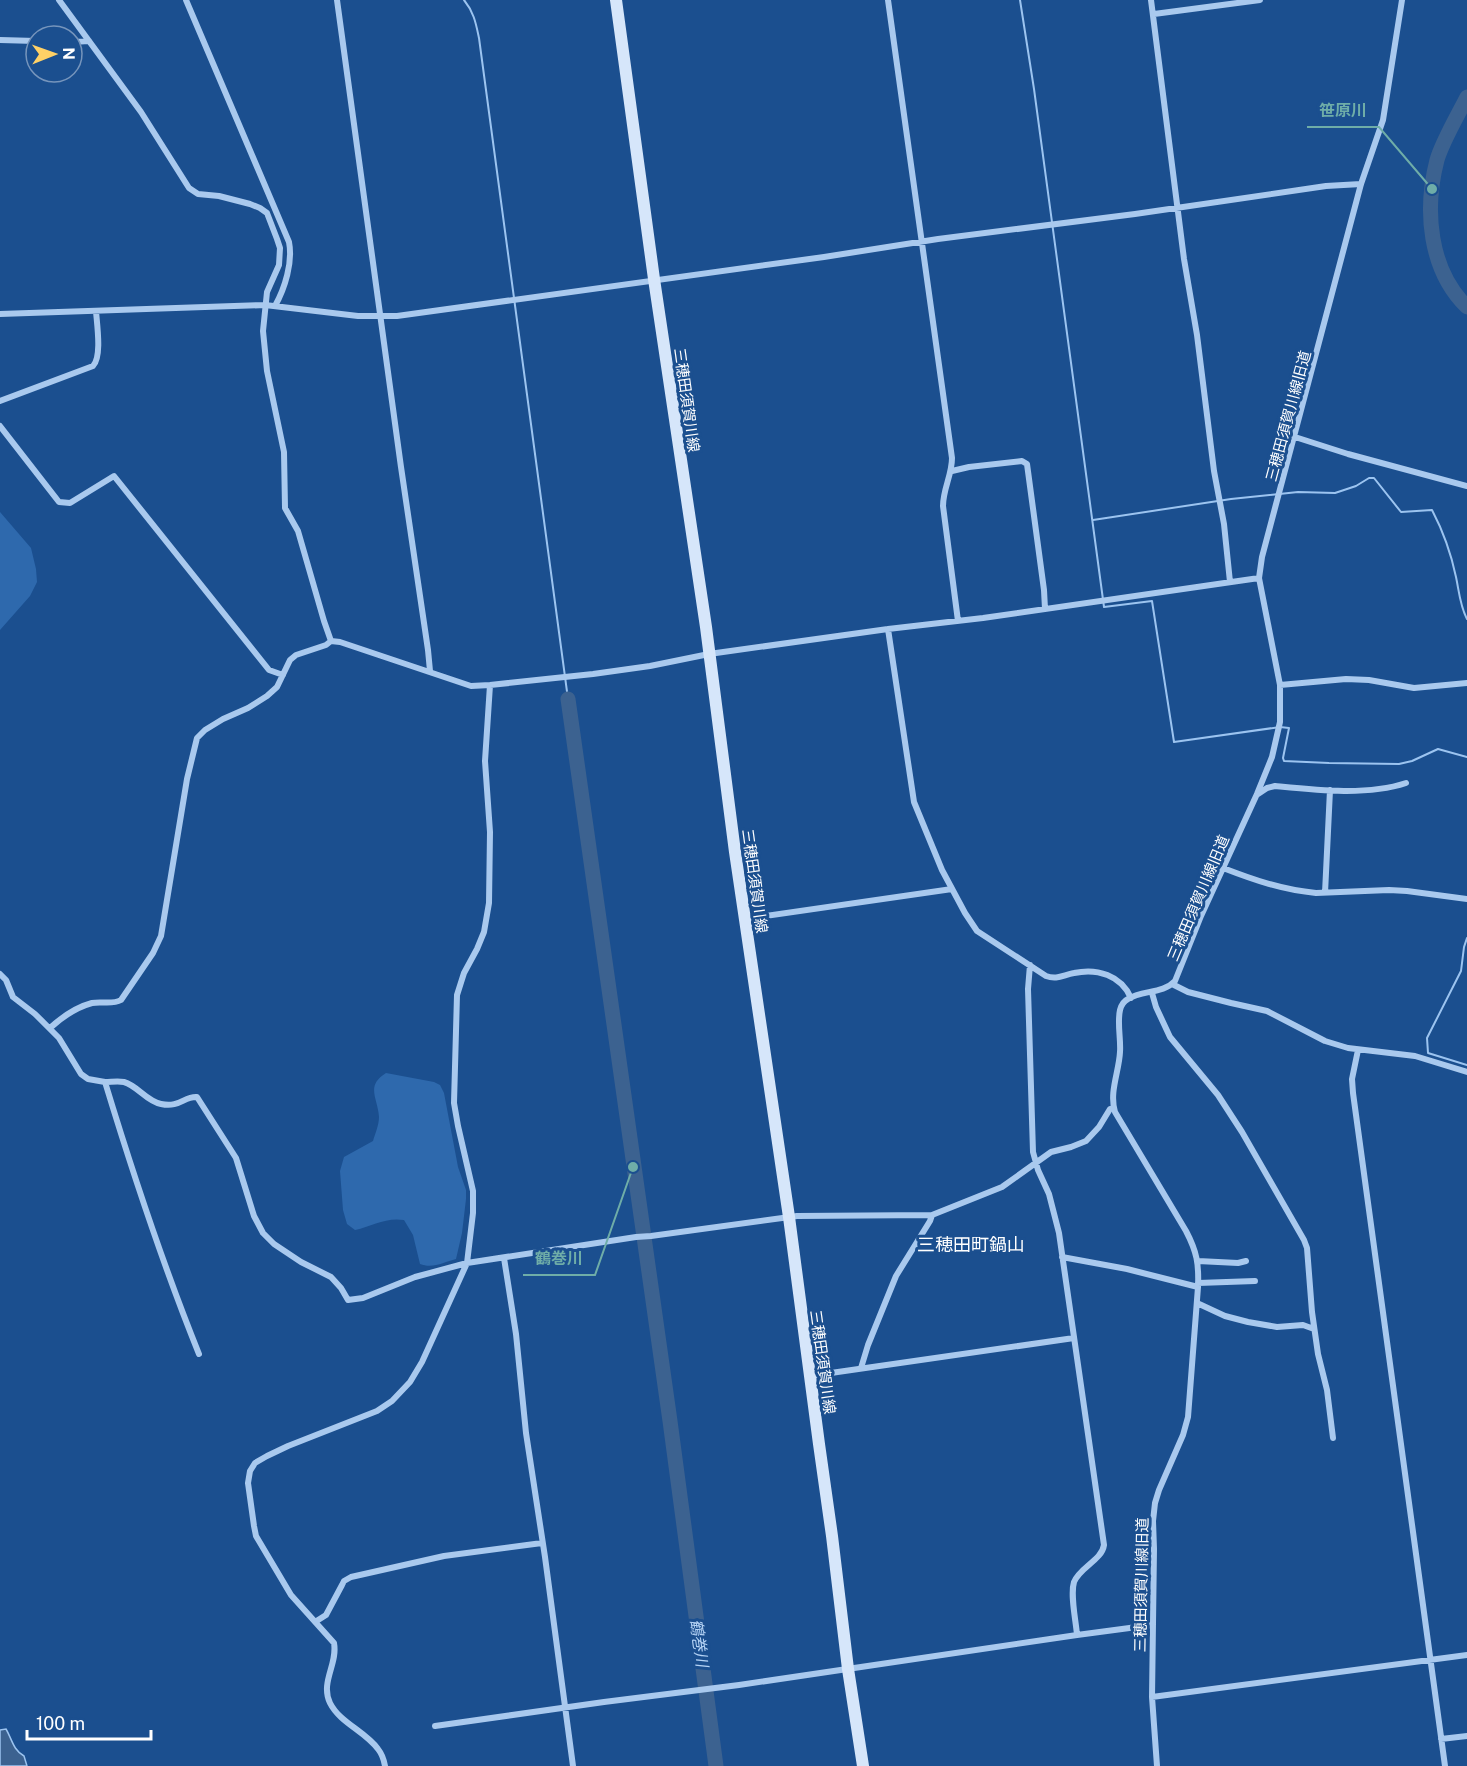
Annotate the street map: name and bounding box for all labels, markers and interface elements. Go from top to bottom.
north arrow [24,24,84,84]
text: N [59,47,78,60]
callout: 笹原川 [1307,93,1379,127]
text: 笹原川 [1319,101,1367,120]
street label: 三穂田須賀川線 [671,347,703,453]
street label: 三穂田須賀川線旧道 [1262,349,1314,483]
street label: 三穂田須賀川線 [739,828,771,934]
street label: 三穂田須賀川線旧道 [1164,833,1232,963]
district label: 三穂田町鍋山 [917,1234,1025,1255]
callout: 鶴巻川 [523,1241,595,1275]
text: 鶴巻川 [535,1249,583,1268]
street label: 三穂田須賀川線 [807,1309,839,1415]
street label: 三穂田須賀川線旧道 [1131,1517,1151,1653]
water label: 鶴巻川 [686,1618,712,1670]
scale bar [27,1703,152,1741]
text: 100 m [36,1713,85,1734]

